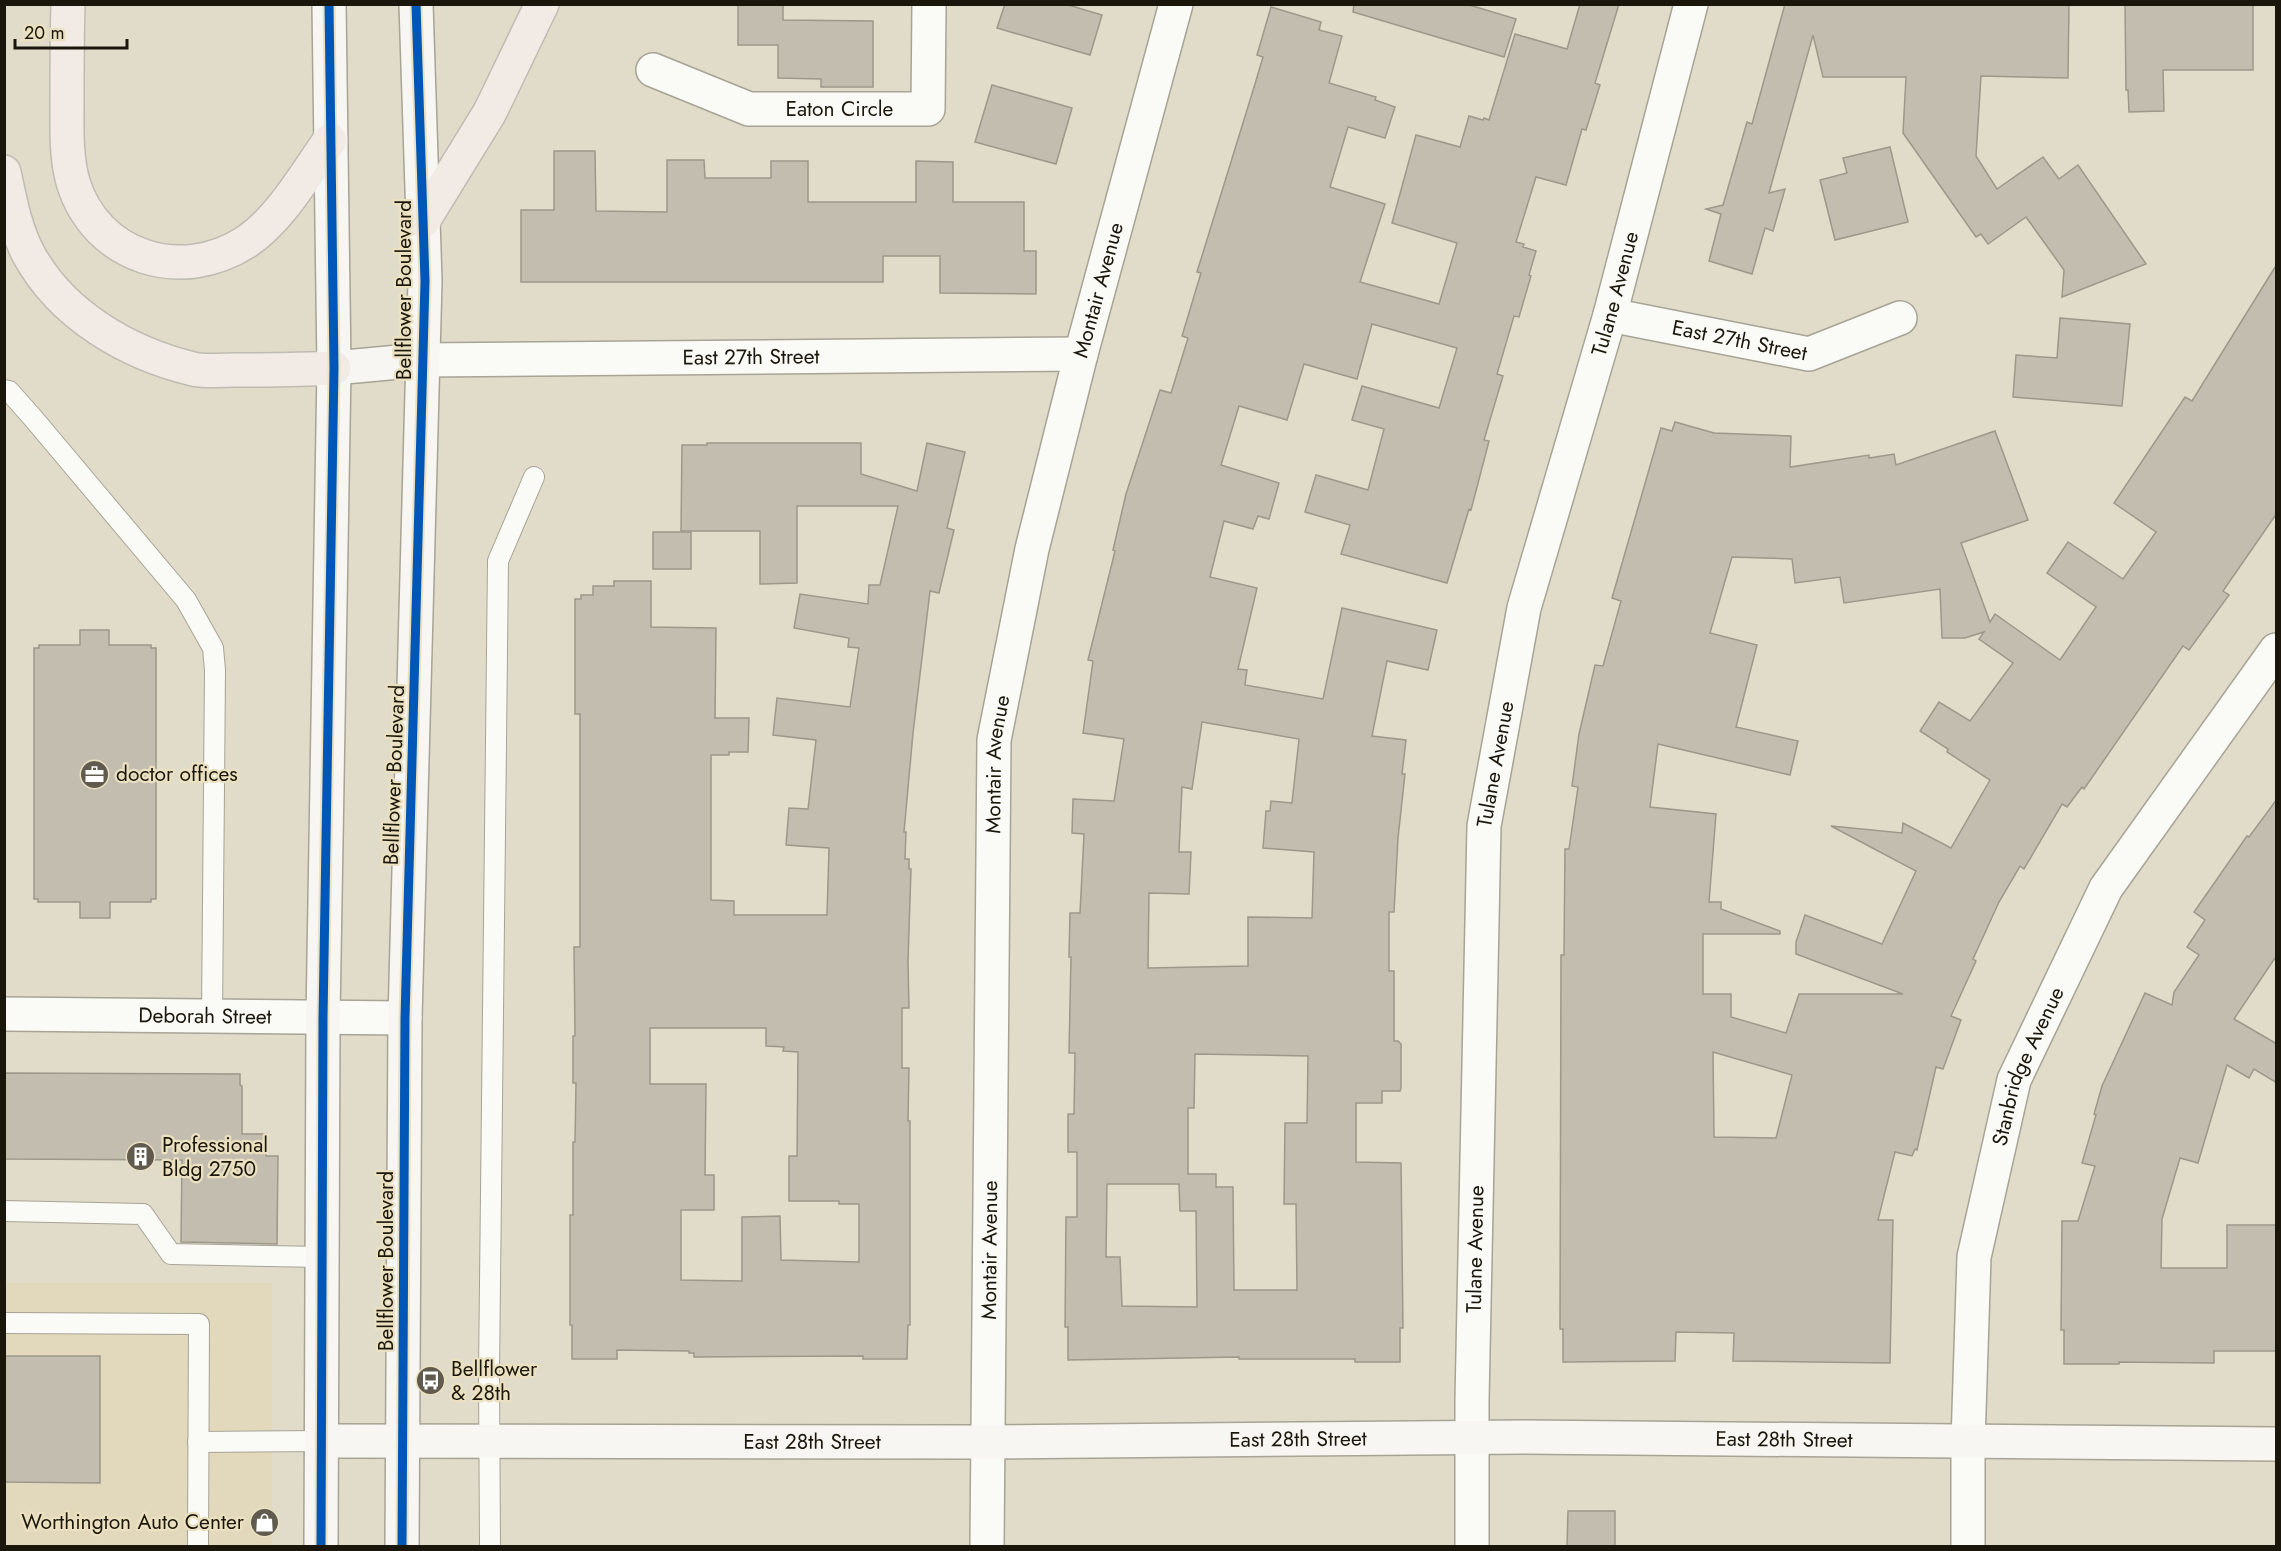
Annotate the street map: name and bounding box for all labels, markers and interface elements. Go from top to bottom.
scale bar [15,12,128,50]
text: 20 m [24,20,64,46]
street label: Eaton Circle [785,94,894,124]
street label: Bellflower Boulevard [389,200,419,380]
street label: Montair Avenue [1066,219,1131,361]
street label: Tulane Avenue [1584,228,1646,360]
street label: East 27th Street [1669,312,1810,368]
street label: East 27th Street [682,341,820,373]
street label: Bellflower Boulevard [376,684,412,866]
street label: Montair Avenue [978,692,1018,834]
street label: Tulane Avenue [1469,698,1522,830]
office icon: doctor offices [79,758,111,790]
place label: doctor offices [116,759,238,789]
street label: Stanbridge Avenue [1985,981,2072,1149]
street label: Deborah Street [138,1000,272,1032]
place label: Professional Bldg 2750 [162,1130,268,1184]
building icon: Professional Bldg 2750 [125,1141,157,1173]
street label: Bellflower Boulevard [371,1171,401,1351]
street label: Montair Avenue [974,1180,1005,1320]
street label: Tulane Avenue [1459,1185,1491,1313]
place label: Bellflower & 28th [451,1354,538,1408]
bus stop icon: Bellflower & 28th [414,1365,446,1397]
street label: East 28th Street [1229,1423,1367,1455]
street label: East 28th Street [1715,1424,1853,1455]
street label: East 28th Street [743,1427,881,1457]
shop icon: Worthington Auto Center [249,1506,281,1538]
place label: Worthington Auto Center [21,1507,245,1537]

